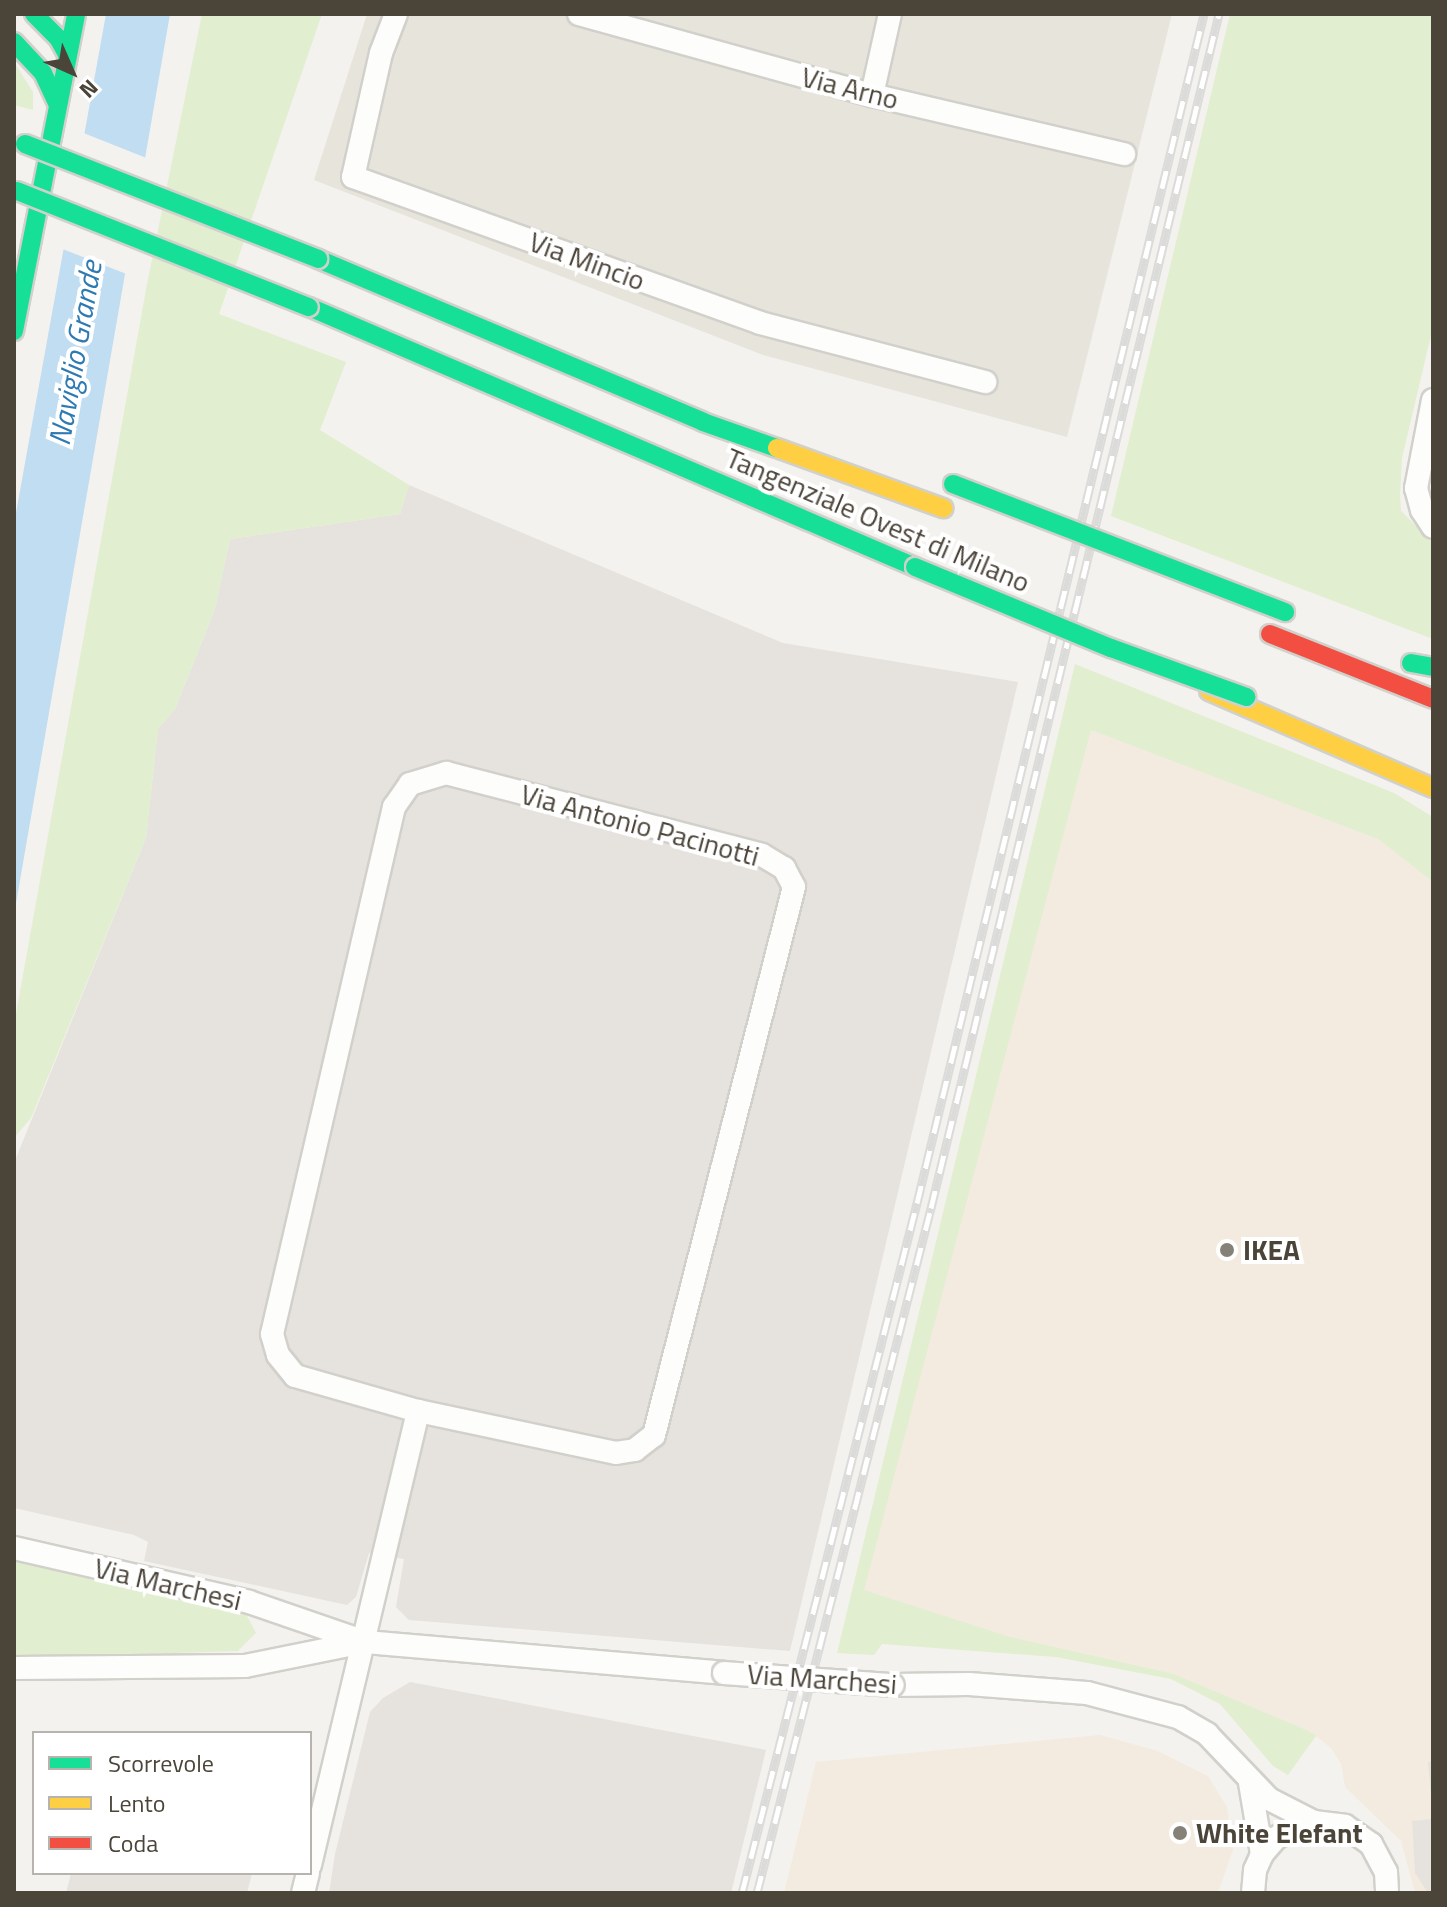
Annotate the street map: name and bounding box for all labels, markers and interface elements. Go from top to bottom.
north arrow [32,32,112,112]
street label: Via Arno [798,60,902,116]
text: N [72,72,106,106]
street label: Via Mincio [525,225,649,297]
water label: Naviglio Grande [41,258,109,448]
street label: Tangenziale Ovest di Milano [721,441,1035,599]
street label: Via Antonio Pacinotti [517,777,763,873]
place label: IKEA [1243,1233,1300,1267]
marker: IKEA [1218,1241,1236,1259]
street label: Via Marchesi [91,1551,245,1617]
street label: Via Marchesi [746,1657,898,1701]
legend [32,1731,312,1875]
text: Scorrevole [108,1745,214,1781]
text: Lento [108,1785,165,1821]
place label: White Elefant [1196,1816,1363,1850]
marker: White Elefant [1171,1824,1189,1842]
text: Coda [108,1825,158,1861]

